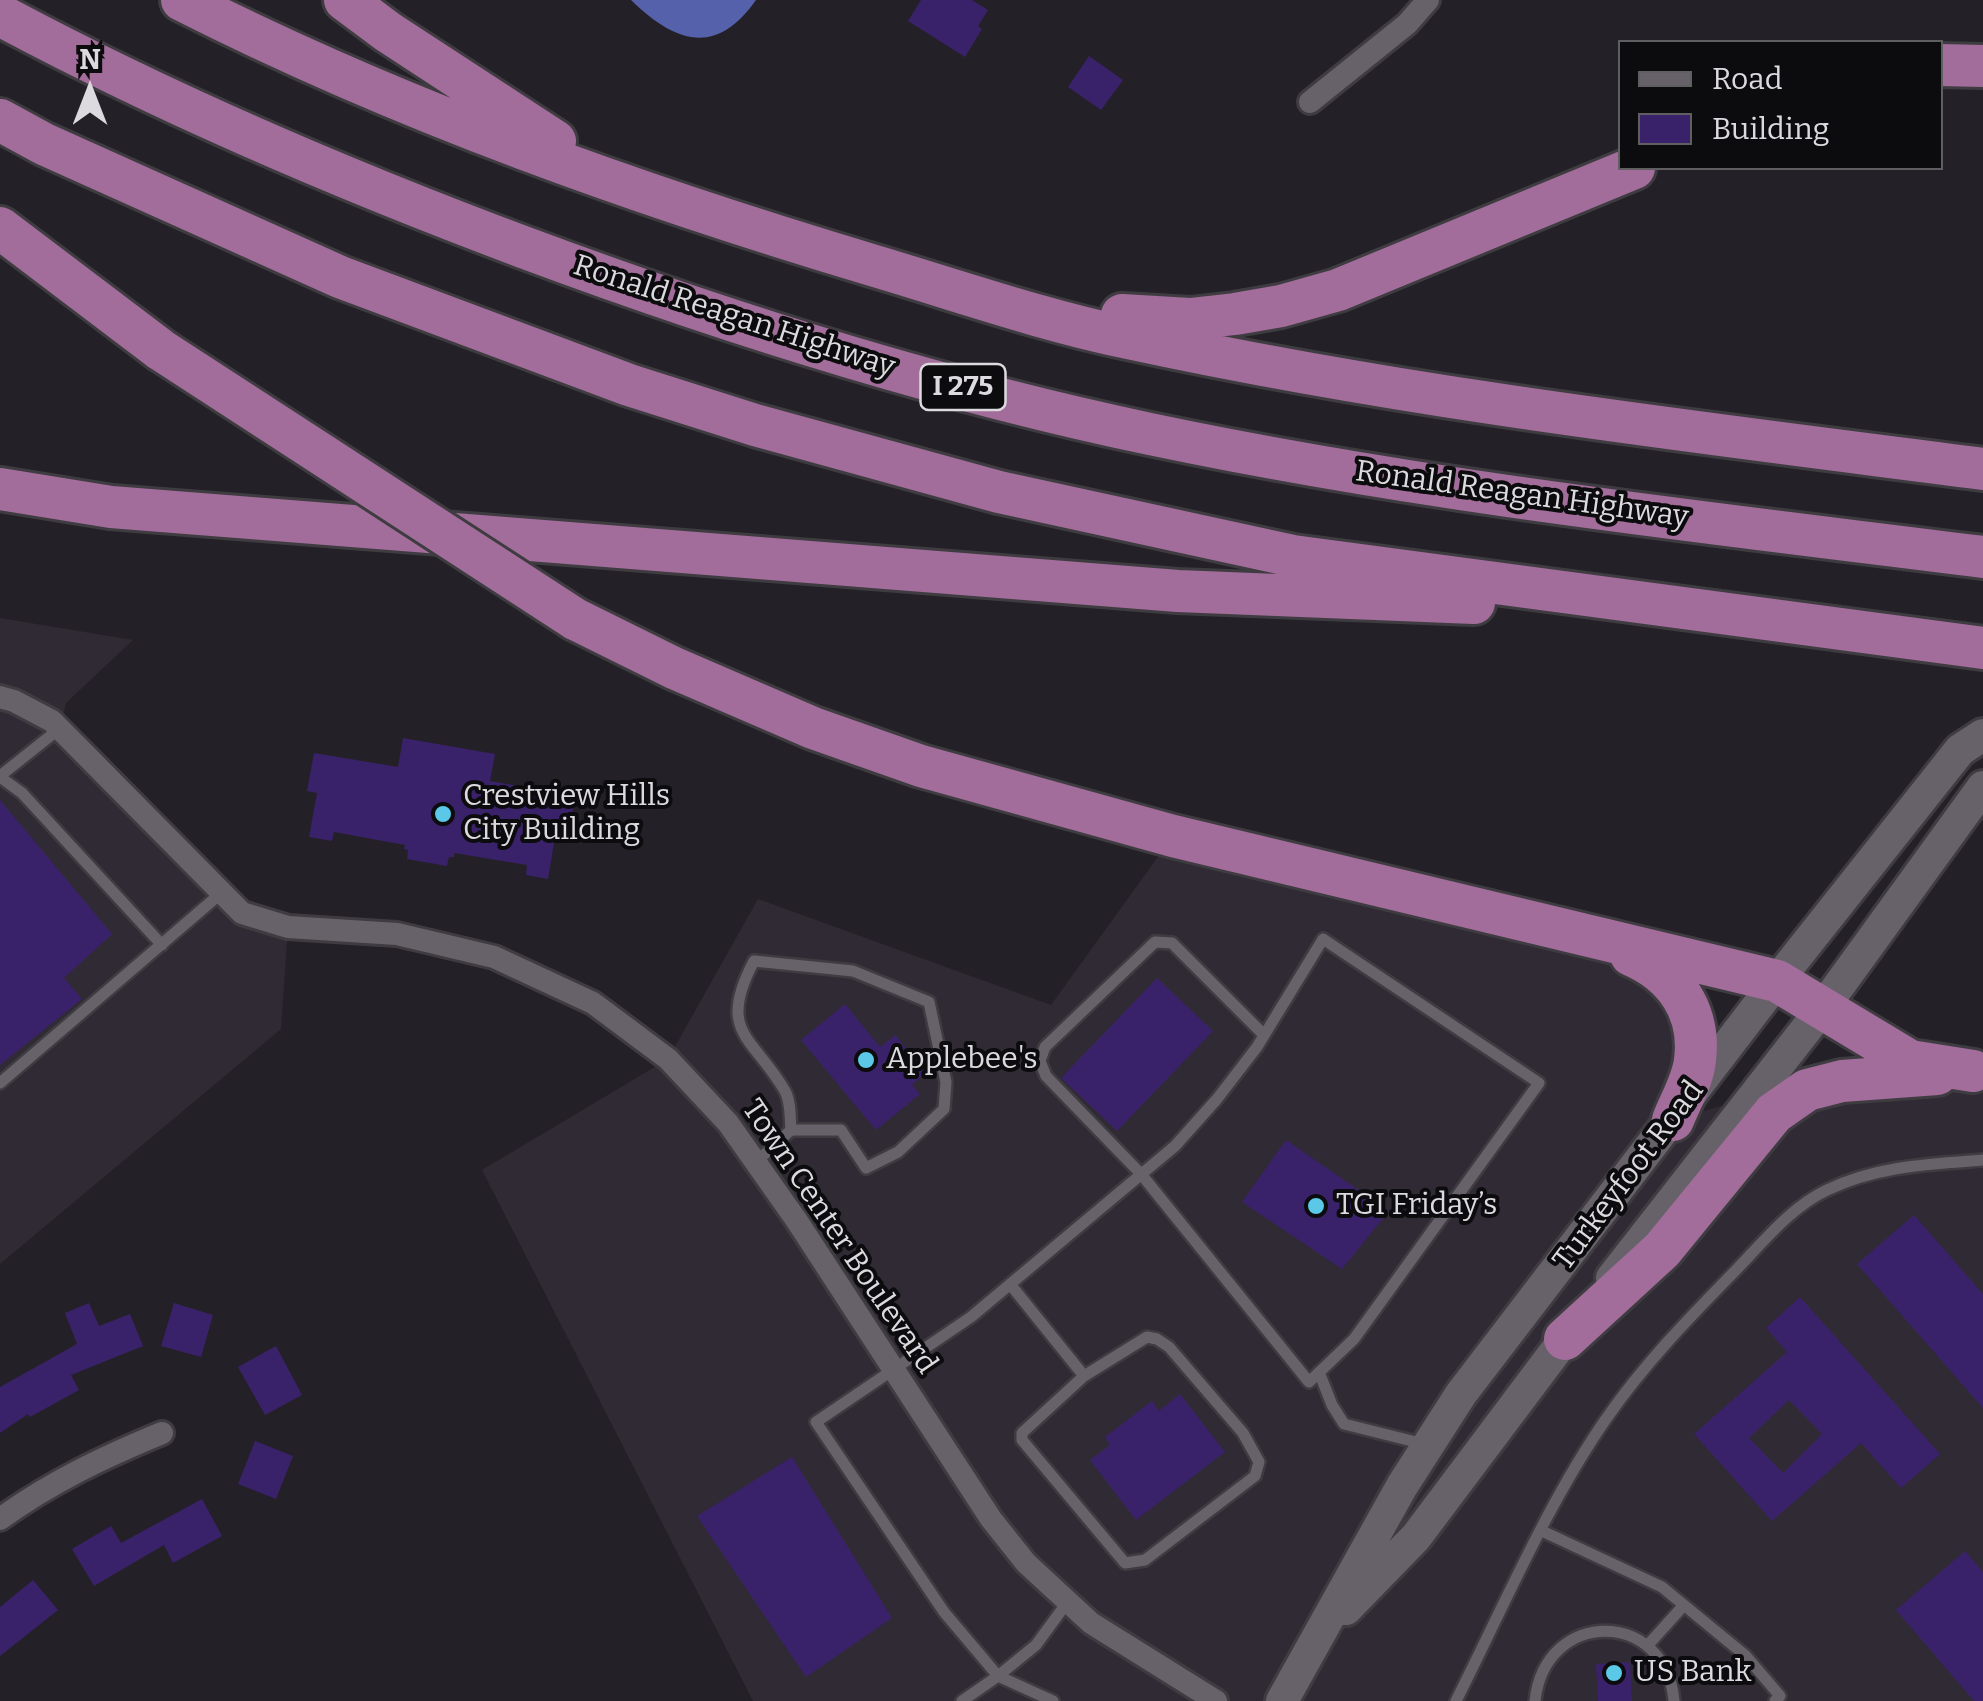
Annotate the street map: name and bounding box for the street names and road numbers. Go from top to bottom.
street label: Ronald Reagan Highway [569,248,899,386]
road number: I 275 [920,364,1006,410]
street label: Ronald Reagan Highway [1353,454,1691,536]
street label: Turkeyfoot Road [1546,1074,1712,1278]
street label: Town Center Boulevard [734,1093,944,1381]

